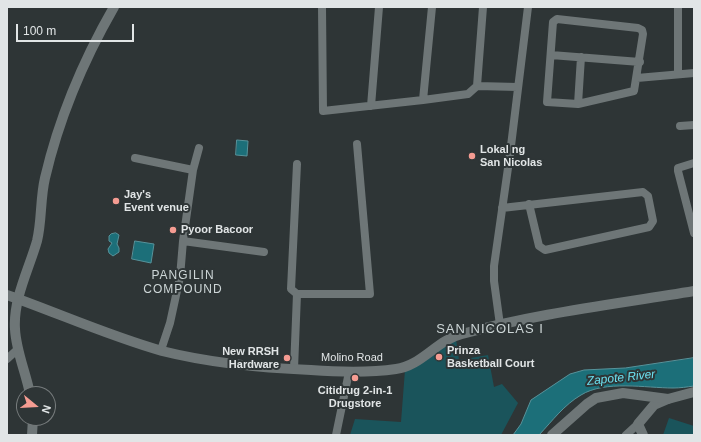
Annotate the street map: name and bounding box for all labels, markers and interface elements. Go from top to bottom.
scale bar [18,16,136,42]
text: 100 m [23,24,56,38]
place label: Lokal ng San Nicolas [480,143,542,169]
marker: Lokal ng San Nicolas [467,151,477,161]
place label: Jay's Event venue [124,188,189,214]
marker: Jay's Event venue [111,196,121,206]
place label: Pyoor Bacoor [181,223,253,237]
marker: Pyoor Bacoor [168,225,178,235]
district label: PANGILIN COMPOUND [143,269,223,297]
district label: SAN NICOLAS I [436,321,544,337]
place label: Prinza Basketball Court [447,344,534,370]
place label: New RRSH Hardware [222,345,279,371]
street label: Molino Road [321,351,383,365]
marker: Prinza Basketball Court [434,352,444,362]
marker: New RRSH Hardware [282,353,292,363]
water label: Zapote River [586,367,656,389]
marker: Citidrug 2-in-1 Drugstore [350,373,360,383]
place label: Citidrug 2-in-1 Drugstore [318,384,392,410]
north arrow [16,386,56,426]
text: N [40,404,53,415]

